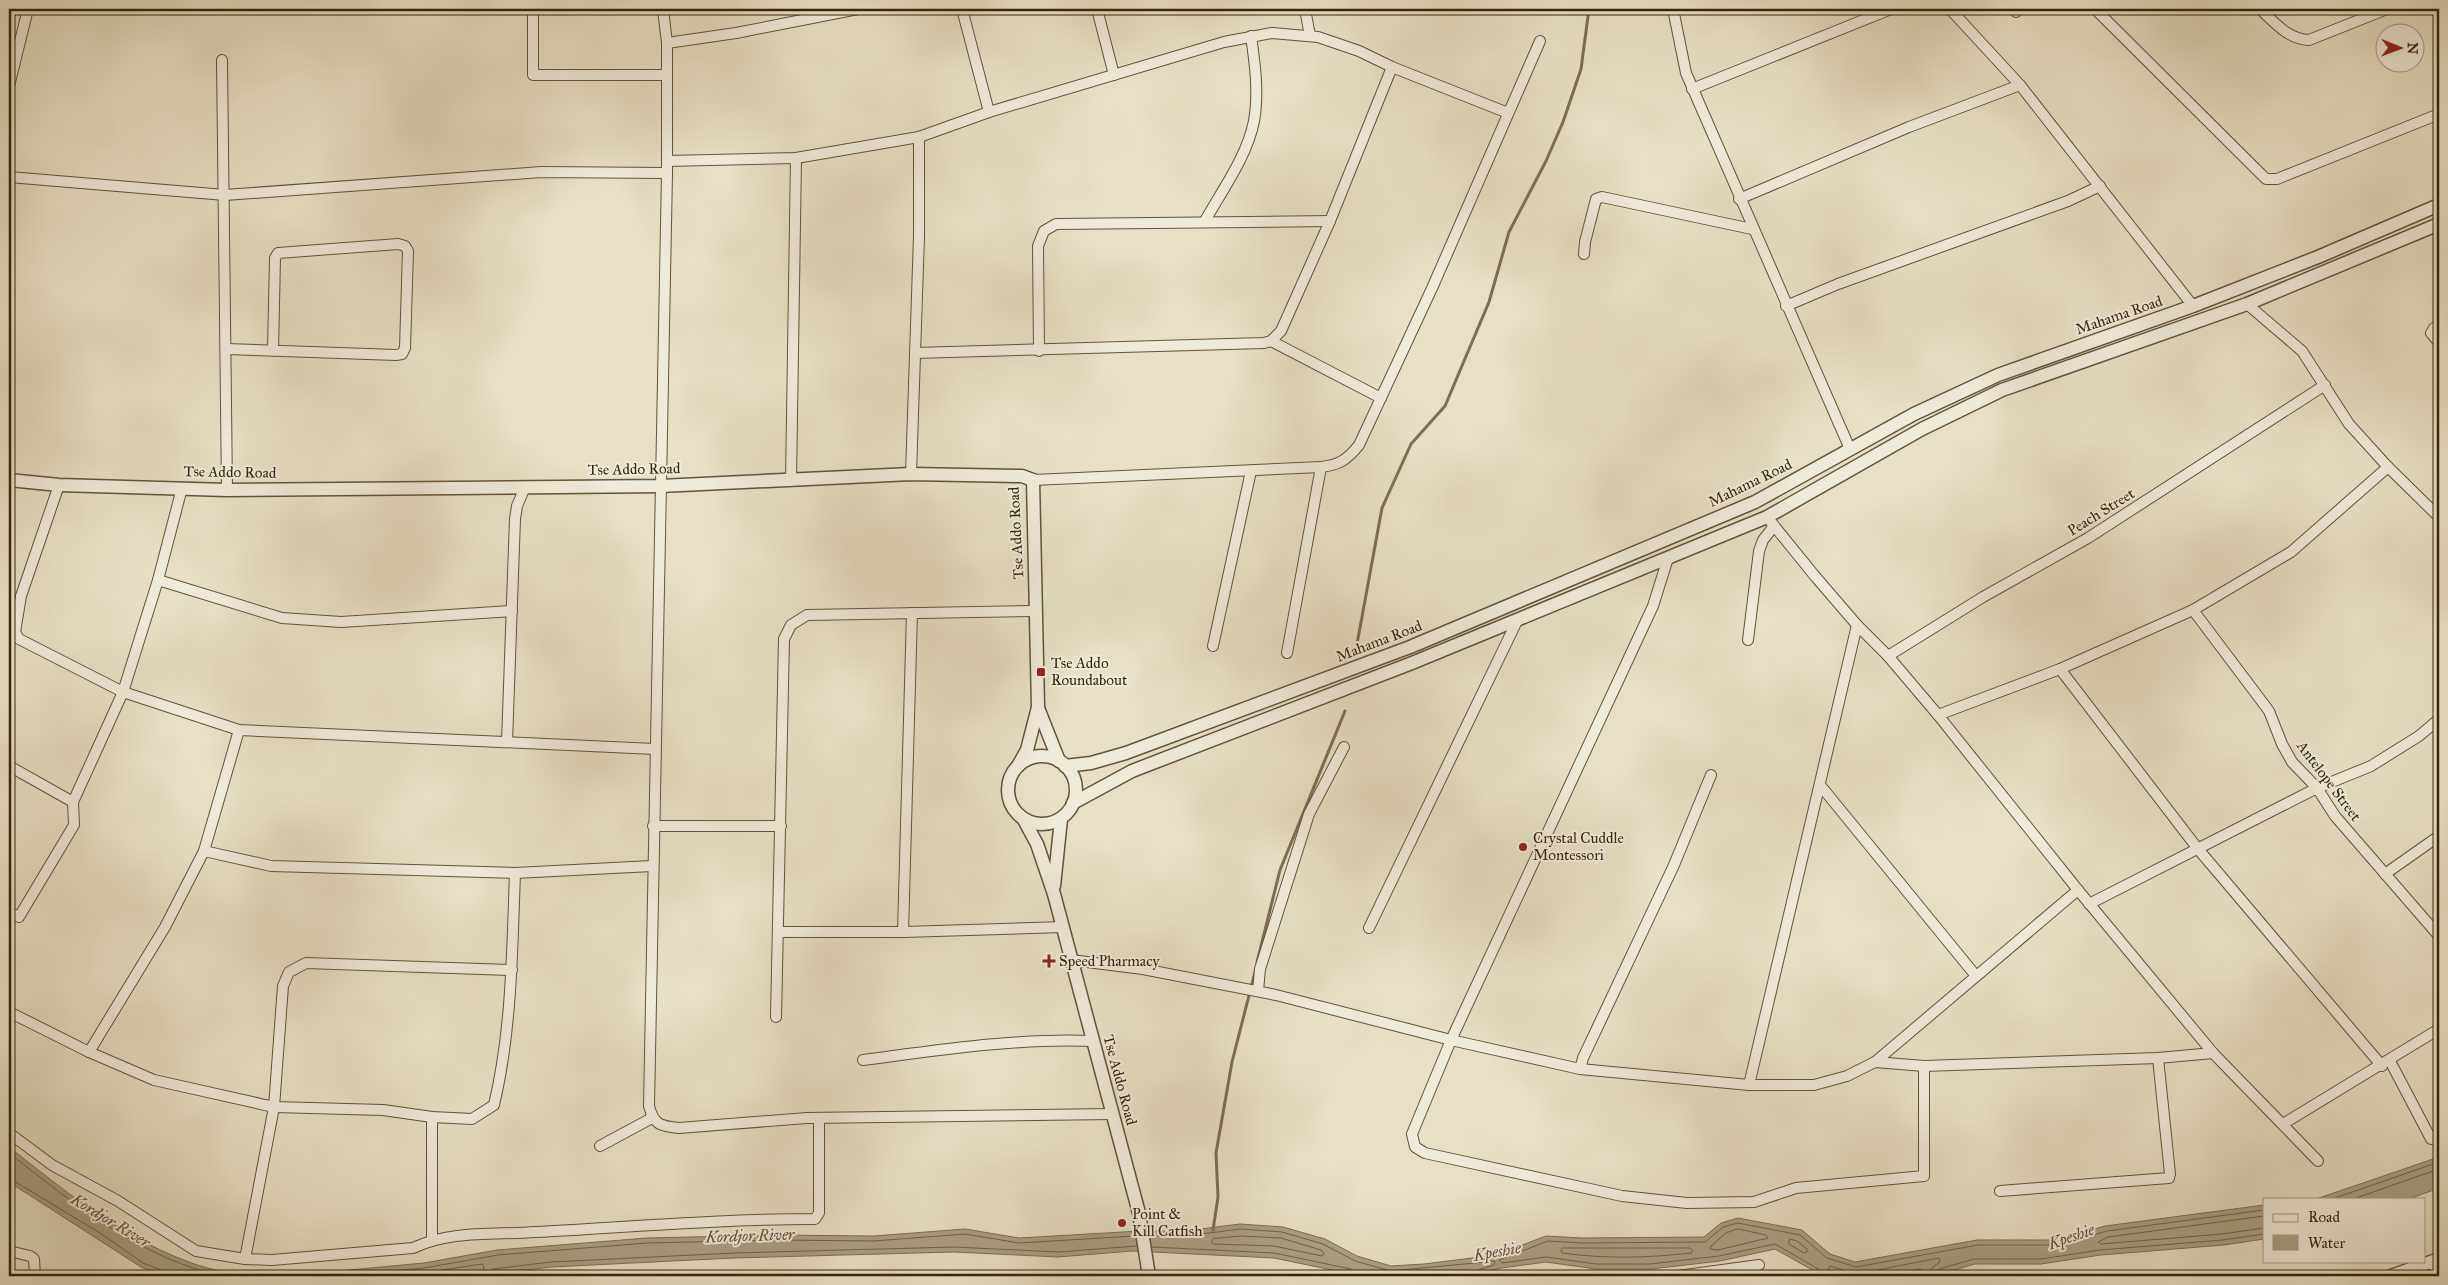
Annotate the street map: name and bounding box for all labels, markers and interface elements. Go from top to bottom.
north arrow [2376,22,2426,72]
text: N [2404,42,2421,54]
street label: Mahama Road [2073,292,2165,338]
street label: Mahama Road [1705,455,1795,511]
street label: Tse Addo Road [587,459,681,479]
street label: Tse Addo Road [183,462,277,482]
street label: Peach Street [2064,484,2139,540]
street label: Tse Addo Road [1005,486,1027,580]
street label: Mahama Road [1333,616,1425,666]
place label: Tse Addo Roundabout [1051,654,1128,689]
marker: Tse Addo Roundabout [1035,666,1047,678]
street label: Antelope Street [2292,737,2365,825]
place label: Crystal Cuddle Montessori [1533,829,1624,864]
marker: Crystal Cuddle Montessori [1517,841,1529,853]
place label: Speed Pharmacy [1059,952,1161,970]
marker: Speed Pharmacy [1043,955,1055,967]
street label: Tse Addo Road [1099,1033,1141,1128]
water label: Kordjor River [66,1189,155,1253]
legend [2263,1198,2426,1262]
place label: Point & Kill Catfish [1132,1205,1203,1240]
text: Road [2308,1208,2340,1226]
marker: Point & Kill Catfish [1116,1217,1128,1229]
water label: Kpeshie [2045,1219,2098,1254]
water label: Kordjor River [704,1224,796,1248]
text: Water [2308,1234,2345,1252]
water label: Kpeshie [1471,1238,1523,1266]

